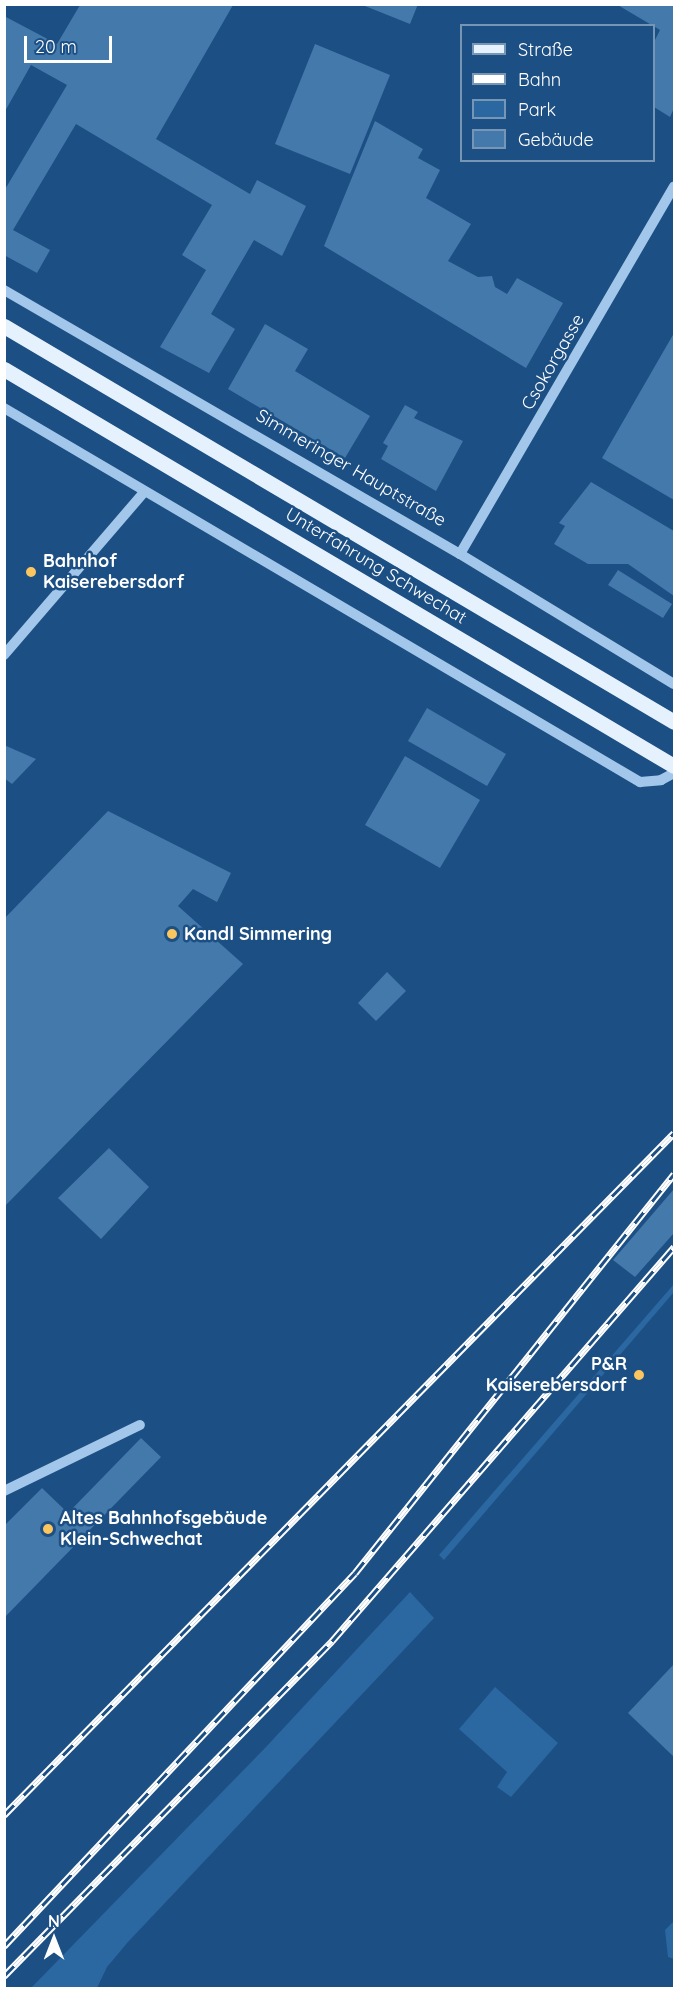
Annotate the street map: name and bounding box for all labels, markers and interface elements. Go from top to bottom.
scale bar [27,24,116,62]
legend [460,24,655,162]
text: 20 m [35,35,77,58]
text: Straße [518,38,573,61]
text: Bahn [518,68,561,91]
text: Park [518,98,556,121]
text: Gebäude [518,128,594,151]
street label: Csokorgasse [517,310,589,414]
street label: Simmeringer Hauptstraße [252,405,450,531]
street label: Unterfahrung Schwechat [281,503,471,629]
place label: Bahnhof Kaiserebersdorf [43,551,184,594]
marker: Bahnhof Kaiserebersdorf [24,565,38,579]
place label: Kandl Simmering [184,923,332,945]
marker: Kandl Simmering [165,927,179,941]
place label: P&R Kaiserebersdorf [486,1354,627,1396]
marker: P&R Kaiserebersdorf [632,1368,646,1382]
place label: Altes Bahnhofsgebäude Klein-Schwechat [60,1508,267,1550]
marker: Altes Bahnhofsgebäude Klein-Schwechat [41,1522,55,1536]
north arrow [24,1909,84,1969]
text: N [48,1911,60,1931]

